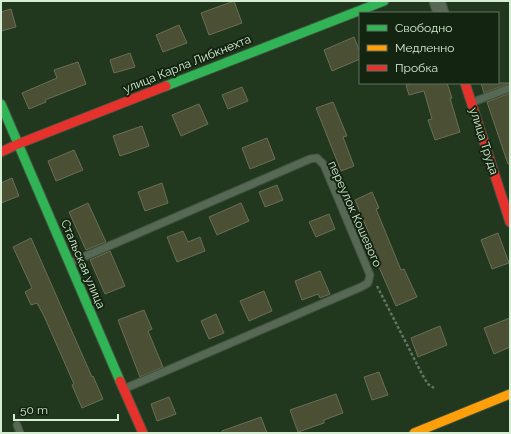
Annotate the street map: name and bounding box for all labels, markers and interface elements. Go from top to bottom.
legend [359,12,499,84]
text: Свободно [395,21,452,35]
street label: улица Карла Либкнехта [121,32,253,96]
text: Медленно [395,41,454,55]
text: Пробка [395,61,438,75]
street label: улица Труда [467,106,501,176]
street label: переулок Кошевого [325,159,385,269]
street label: Стальская улица [58,217,108,311]
scale bar [14,396,118,422]
text: 50 m [20,403,48,417]

